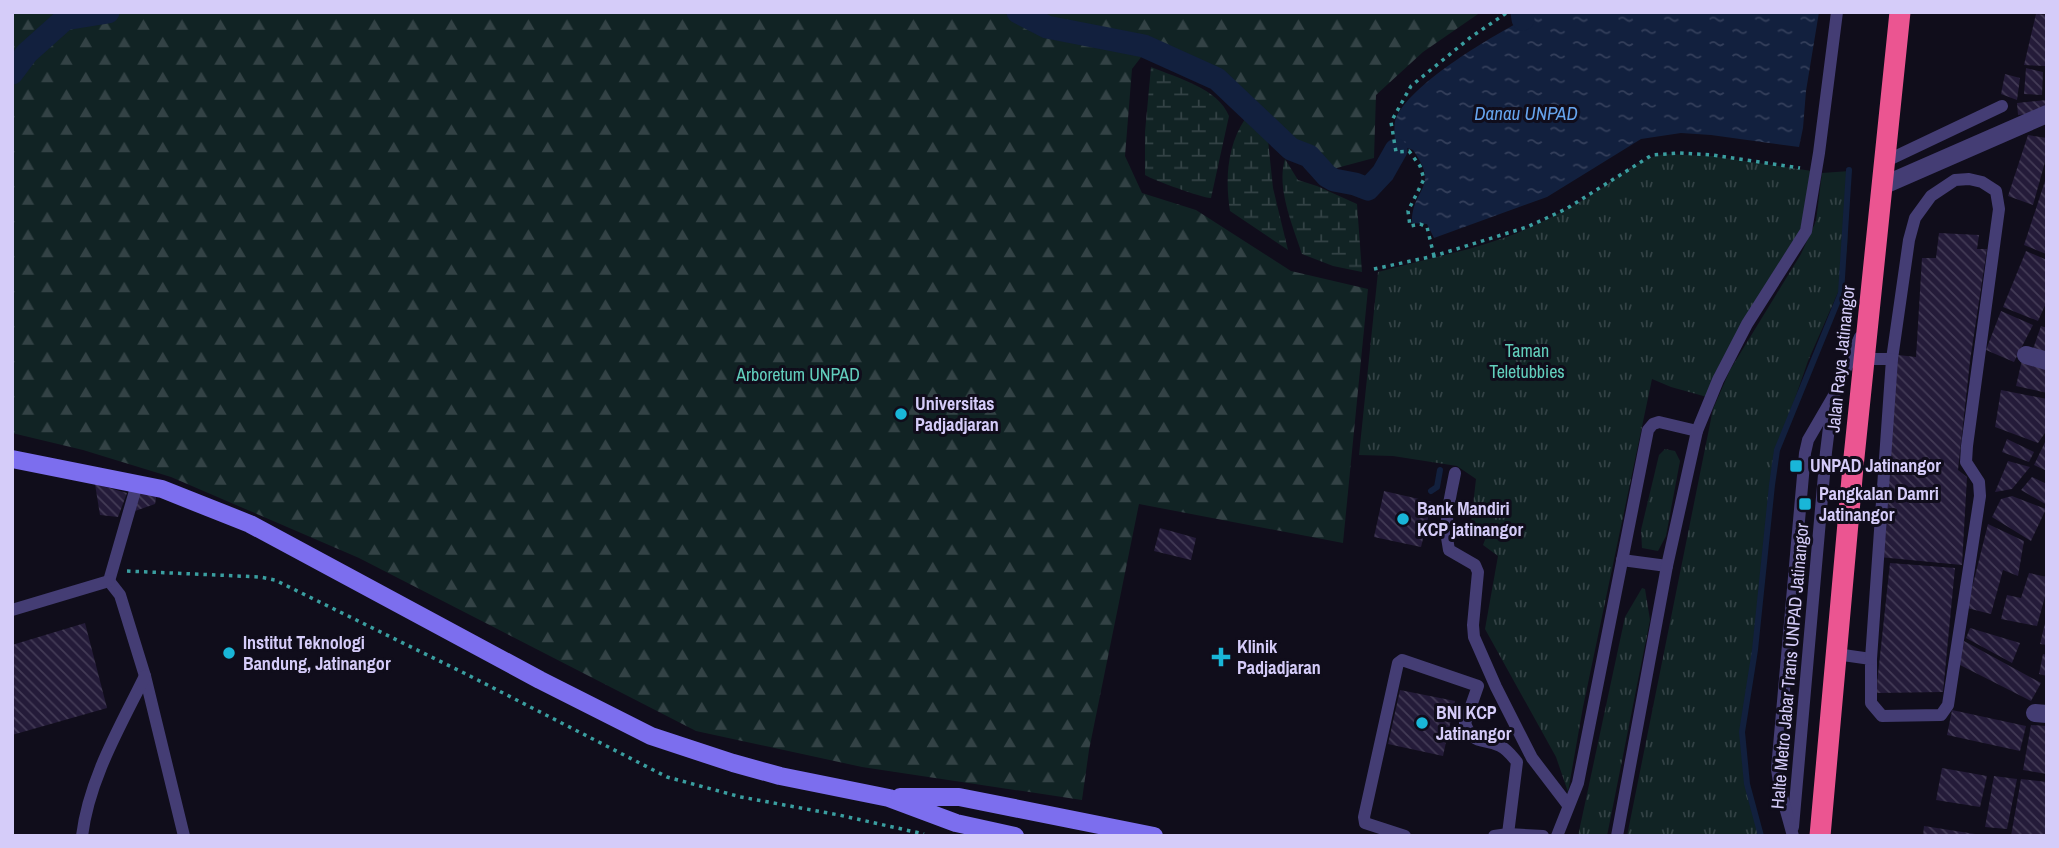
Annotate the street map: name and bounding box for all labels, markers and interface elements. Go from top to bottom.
water label: Danau UNPAD [1474,100,1578,126]
street label: Jalan Raya Jatinangor [1820,284,1861,434]
park label: Taman Teletubbies [1489,338,1565,384]
park label: Arboretum UNPAD [735,362,860,387]
place label: Universitas Padjadjaran [915,391,999,437]
marker: Universitas Padjadjaran [893,406,909,422]
place label: UNPAD Jatinangor [1810,453,1941,478]
marker: UNPAD Jatinangor [1788,458,1804,474]
place label: Pangkalan Damri Jatinangor [1819,481,1939,527]
place label: Bank Mandiri KCP jatinangor [1417,496,1524,542]
marker: Pangkalan Damri Jatinangor [1797,496,1813,512]
marker: Bank Mandiri KCP jatinangor [1395,511,1411,527]
street label: Halte Metro Jabar Trans UNPAD Jatinangor [1765,522,1814,810]
place label: Institut Teknologi Bandung, Jatinangor [243,630,391,676]
place label: Klinik Padjadjaran [1237,634,1321,680]
marker: Institut Teknologi Bandung, Jatinangor [221,645,237,661]
marker: Klinik Padjadjaran [1211,647,1231,667]
place label: BNI KCP Jatinangor [1436,700,1512,746]
marker: BNI KCP Jatinangor [1414,715,1430,731]

